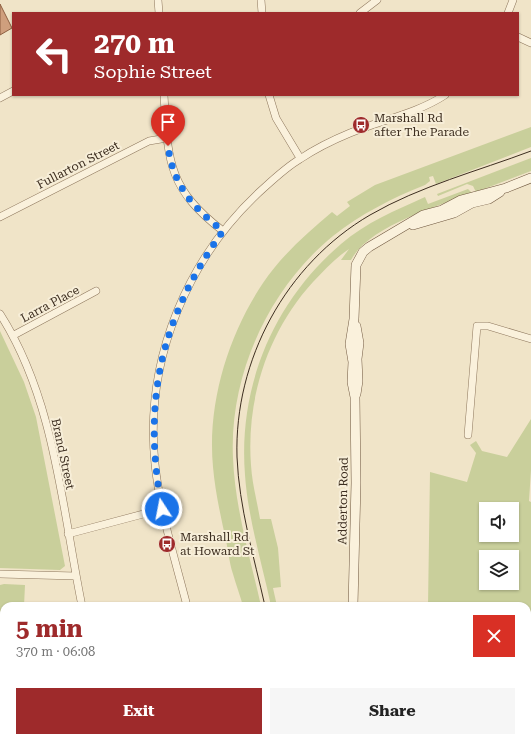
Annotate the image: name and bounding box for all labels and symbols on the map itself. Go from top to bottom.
pin [151,105,185,146]
place label: Marshall Rd after The Parade [374,111,470,139]
bus stop icon: Marshall Rd after The Parade [351,115,371,135]
street label: Fullarton Street [34,138,122,192]
street label: Larra Place [18,283,82,325]
street label: Brand Street [49,417,77,491]
street label: Adderton Road [335,457,351,545]
position arrow [141,488,183,530]
place label: Marshall Rd at Howard St [180,530,255,558]
bus stop icon: Marshall Rd at Howard St [157,534,177,554]

